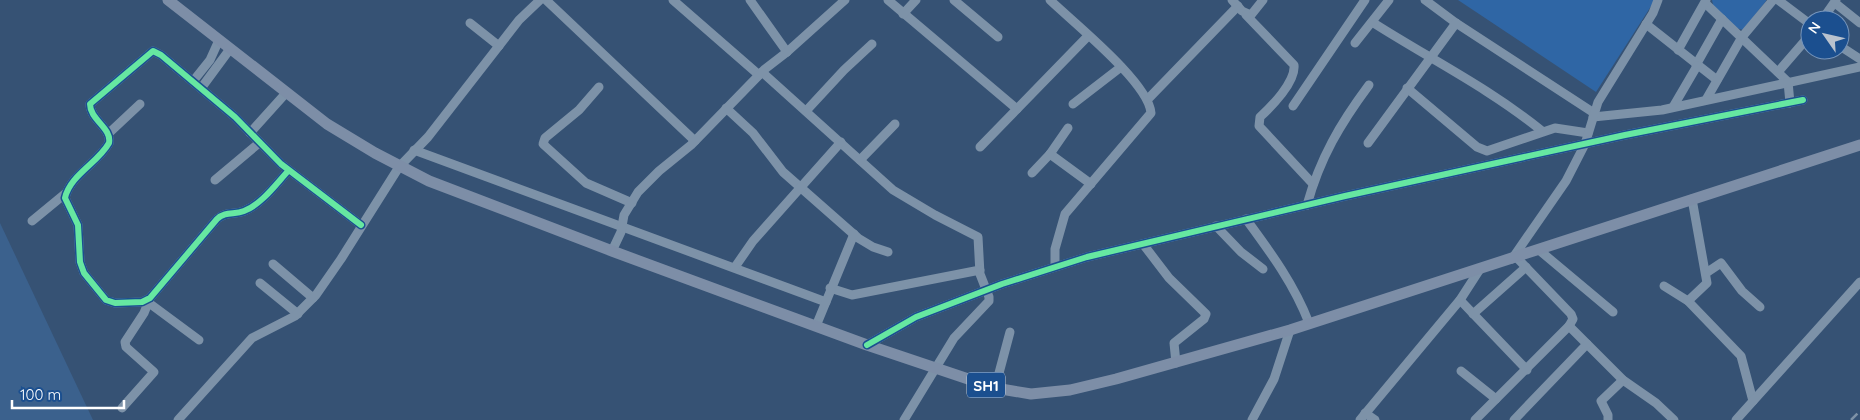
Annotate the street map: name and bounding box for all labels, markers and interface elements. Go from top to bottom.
north arrow [1800,10,1850,60]
text: N [1804,18,1825,37]
road number: SH1 [967,372,1005,398]
scale bar [12,378,125,410]
text: 100 m [20,385,61,404]

